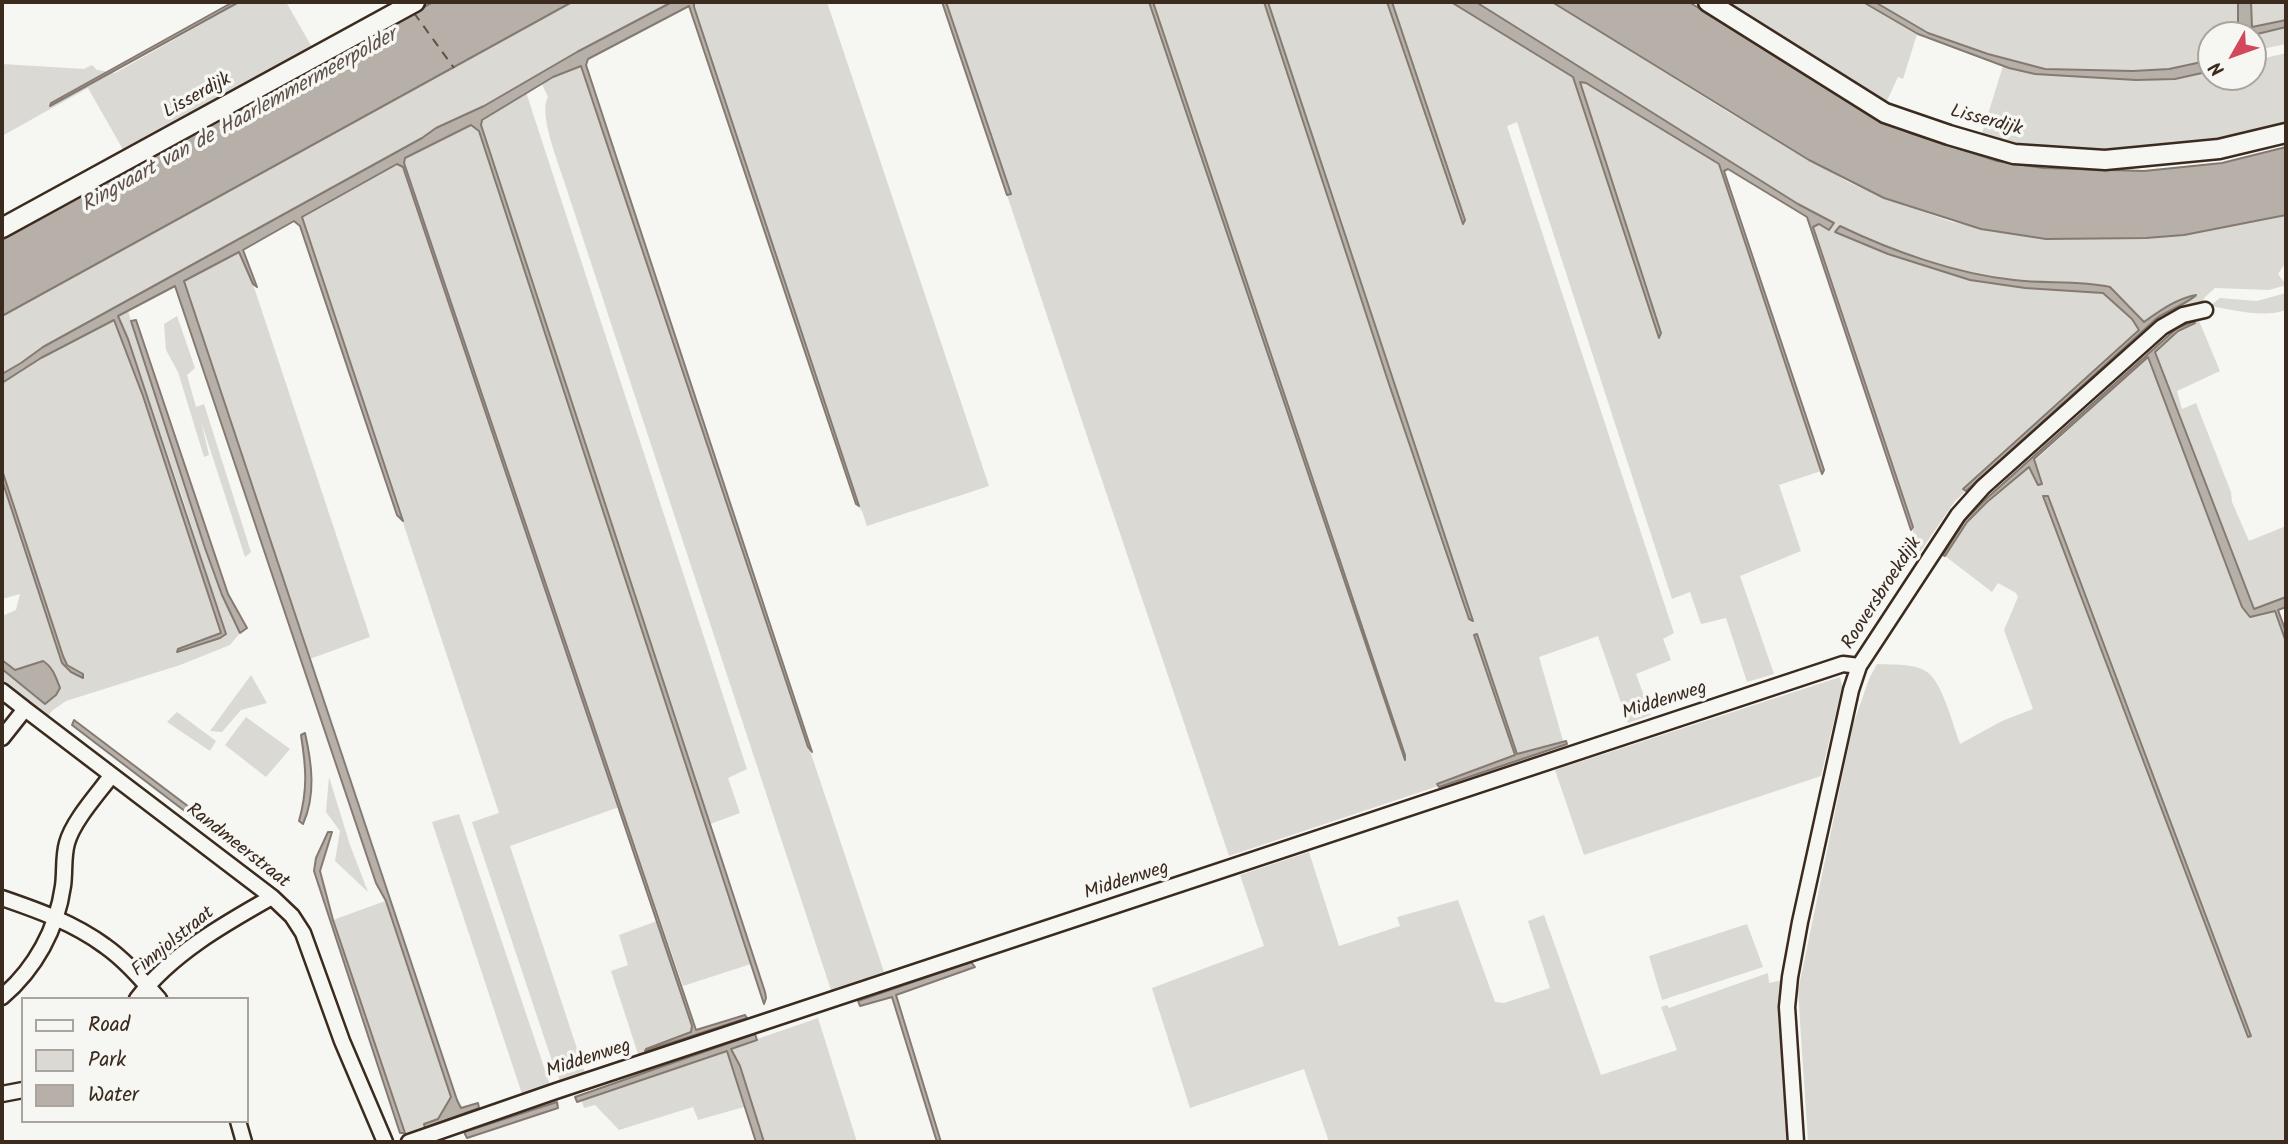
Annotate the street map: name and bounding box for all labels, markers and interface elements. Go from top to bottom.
north arrow [2197,21,2267,91]
water label: Ringvaart van de Haarlemmermeerpolder [78,25,402,219]
text: N [2202,54,2233,82]
street label: Lisserdijk [160,69,236,125]
street label: Lisserdijk [1947,101,2025,143]
street label: Rooversbroekdijk [1838,534,1928,654]
street label: Middenweg [1620,678,1710,726]
street label: Randmeerstraat [181,800,293,894]
street label: Middenweg [1082,858,1172,906]
street label: Finnjolstraat [128,903,220,983]
legend [21,997,248,1123]
text: Road [88,1009,130,1042]
street label: Middenweg [544,1036,634,1084]
text: Park [88,1044,126,1077]
text: Water [88,1079,139,1112]

